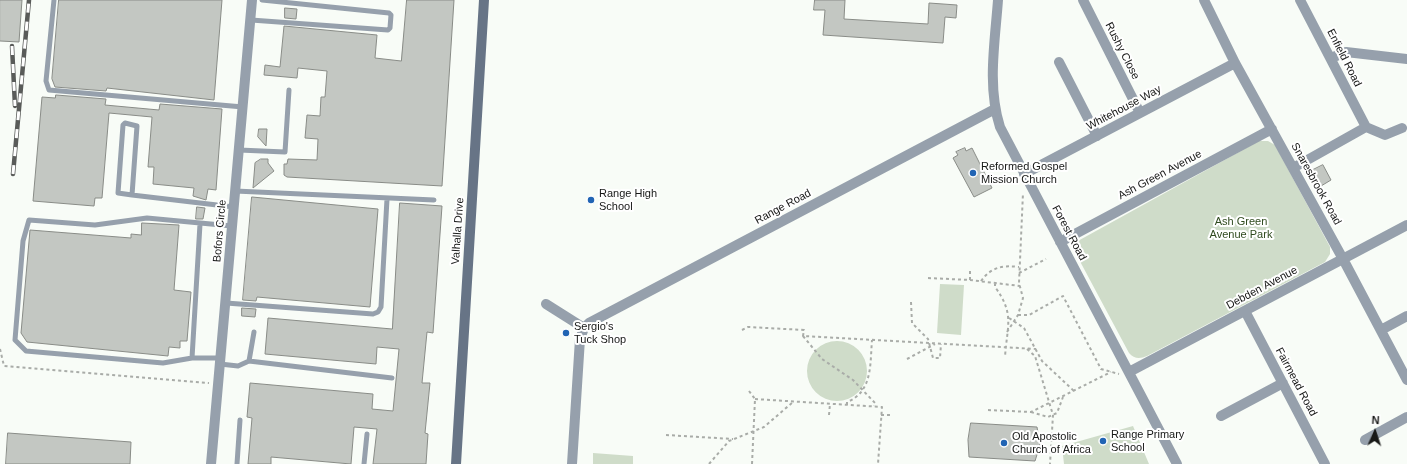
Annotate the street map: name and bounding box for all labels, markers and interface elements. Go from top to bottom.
street label: Rushy Close [1102,20,1142,82]
street label: Enfield Road [1324,27,1364,89]
street label: Whitehouse Way [1084,83,1164,133]
street label: Snaresbrook Road [1288,141,1344,227]
street label: Ash Green Avenue [1116,147,1204,203]
place label: Reformed Gospel Mission Church [981,160,1067,186]
marker: Reformed Gospel Mission Church [968,168,978,178]
place label: Range High School [599,187,657,213]
street label: Range Road [753,187,813,227]
marker: Range High School [586,195,596,205]
street label: Valhalla Drive [449,197,467,265]
street label: Bofors Circle [211,199,229,263]
street label: Forest Road [1049,203,1089,263]
park label: Ash Green Avenue Park [1210,215,1272,241]
street label: Debden Avenue [1224,264,1300,312]
place label: Sergio's Tuck Shop [574,320,626,346]
marker: Sergio's Tuck Shop [561,328,571,338]
street label: Fairmead Road [1272,345,1320,419]
north arrow [1355,412,1395,452]
text: N [1371,414,1380,426]
place label: Range Primary School [1111,428,1184,454]
place label: Old Apostolic Church of Africa [1012,430,1091,456]
marker: Range Primary School [1098,436,1108,446]
marker: Old Apostolic Church of Africa [999,438,1009,448]

